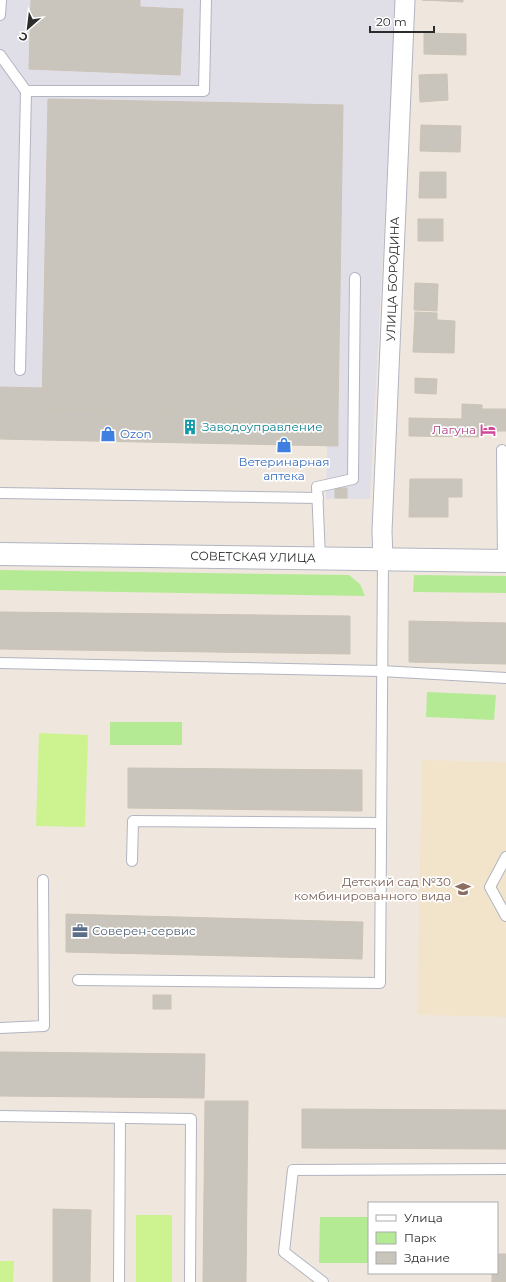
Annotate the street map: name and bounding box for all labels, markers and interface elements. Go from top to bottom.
north arrow [8,8,48,48]
scale bar [370,8,434,34]
text: 20 m [376,14,407,29]
text: С [16,29,30,45]
street label: УЛИЦА БОРОДИНА [383,216,402,342]
building icon: Заводоуправление [181,418,199,436]
place label: Заводоуправление [202,419,323,434]
hotel icon: Лагуна [479,421,497,439]
place label: Лагуна [432,422,476,437]
shop icon: Ozon [99,425,117,443]
place label: Ozon [120,426,152,441]
shop icon: Ветеринарная аптека [275,436,293,454]
place label: Ветеринарная аптека [238,454,330,483]
street label: СОВЕТСКАЯ УЛИЦА [190,548,316,565]
place label: Детский сад №30 комбинированного вида [294,874,451,903]
school or university icon: Детский сад №30 комбинированного вида [454,880,472,898]
office icon: Соверен-сервис [71,922,89,940]
place label: Соверен-сервис [92,923,196,938]
legend [368,1202,498,1274]
text: Улица [404,1210,443,1225]
text: Парк [404,1230,436,1245]
text: Здание [404,1250,450,1265]

